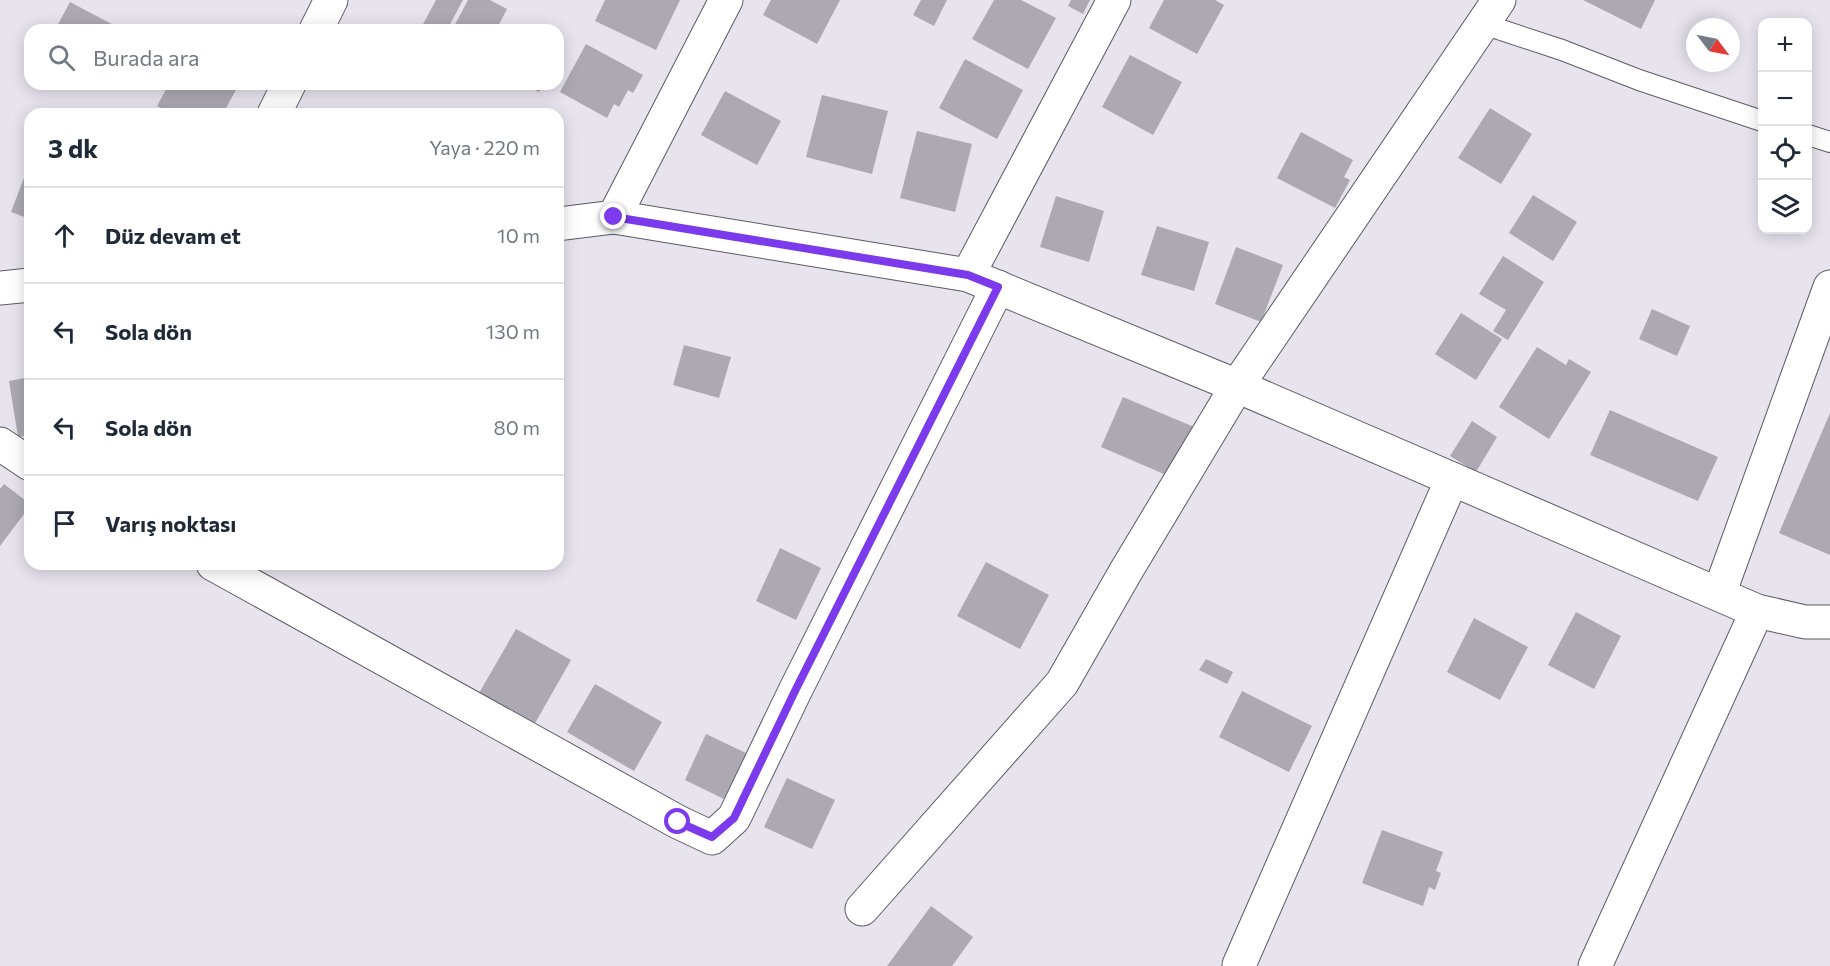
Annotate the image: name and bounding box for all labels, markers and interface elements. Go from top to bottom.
north arrow [1686,18,1740,72]
map controls [1758,18,1812,234]
button: + [1758,18,1812,72]
search box [24,24,564,90]
icon: search [45,41,78,74]
text: Burada ara [93,44,200,71]
button: − [1758,72,1812,126]
button: locate [1758,126,1812,180]
text: 3 dk [48,132,98,163]
text: Yaya · 220 m [429,135,540,159]
button: layers [1758,180,1812,234]
route end [600,203,626,229]
icon: ahead [48,219,81,252]
text: Düz devam et [105,222,241,249]
text: 10 m [497,223,540,247]
icon: left [48,315,81,348]
text: Sola dön [105,318,192,345]
text: 130 m [486,319,540,343]
icon: left [48,411,81,444]
text: Sola dön [105,414,192,441]
text: 80 m [494,415,540,439]
icon: arrive [48,507,81,540]
text: Varış noktası [105,510,236,537]
route start [664,808,690,834]

